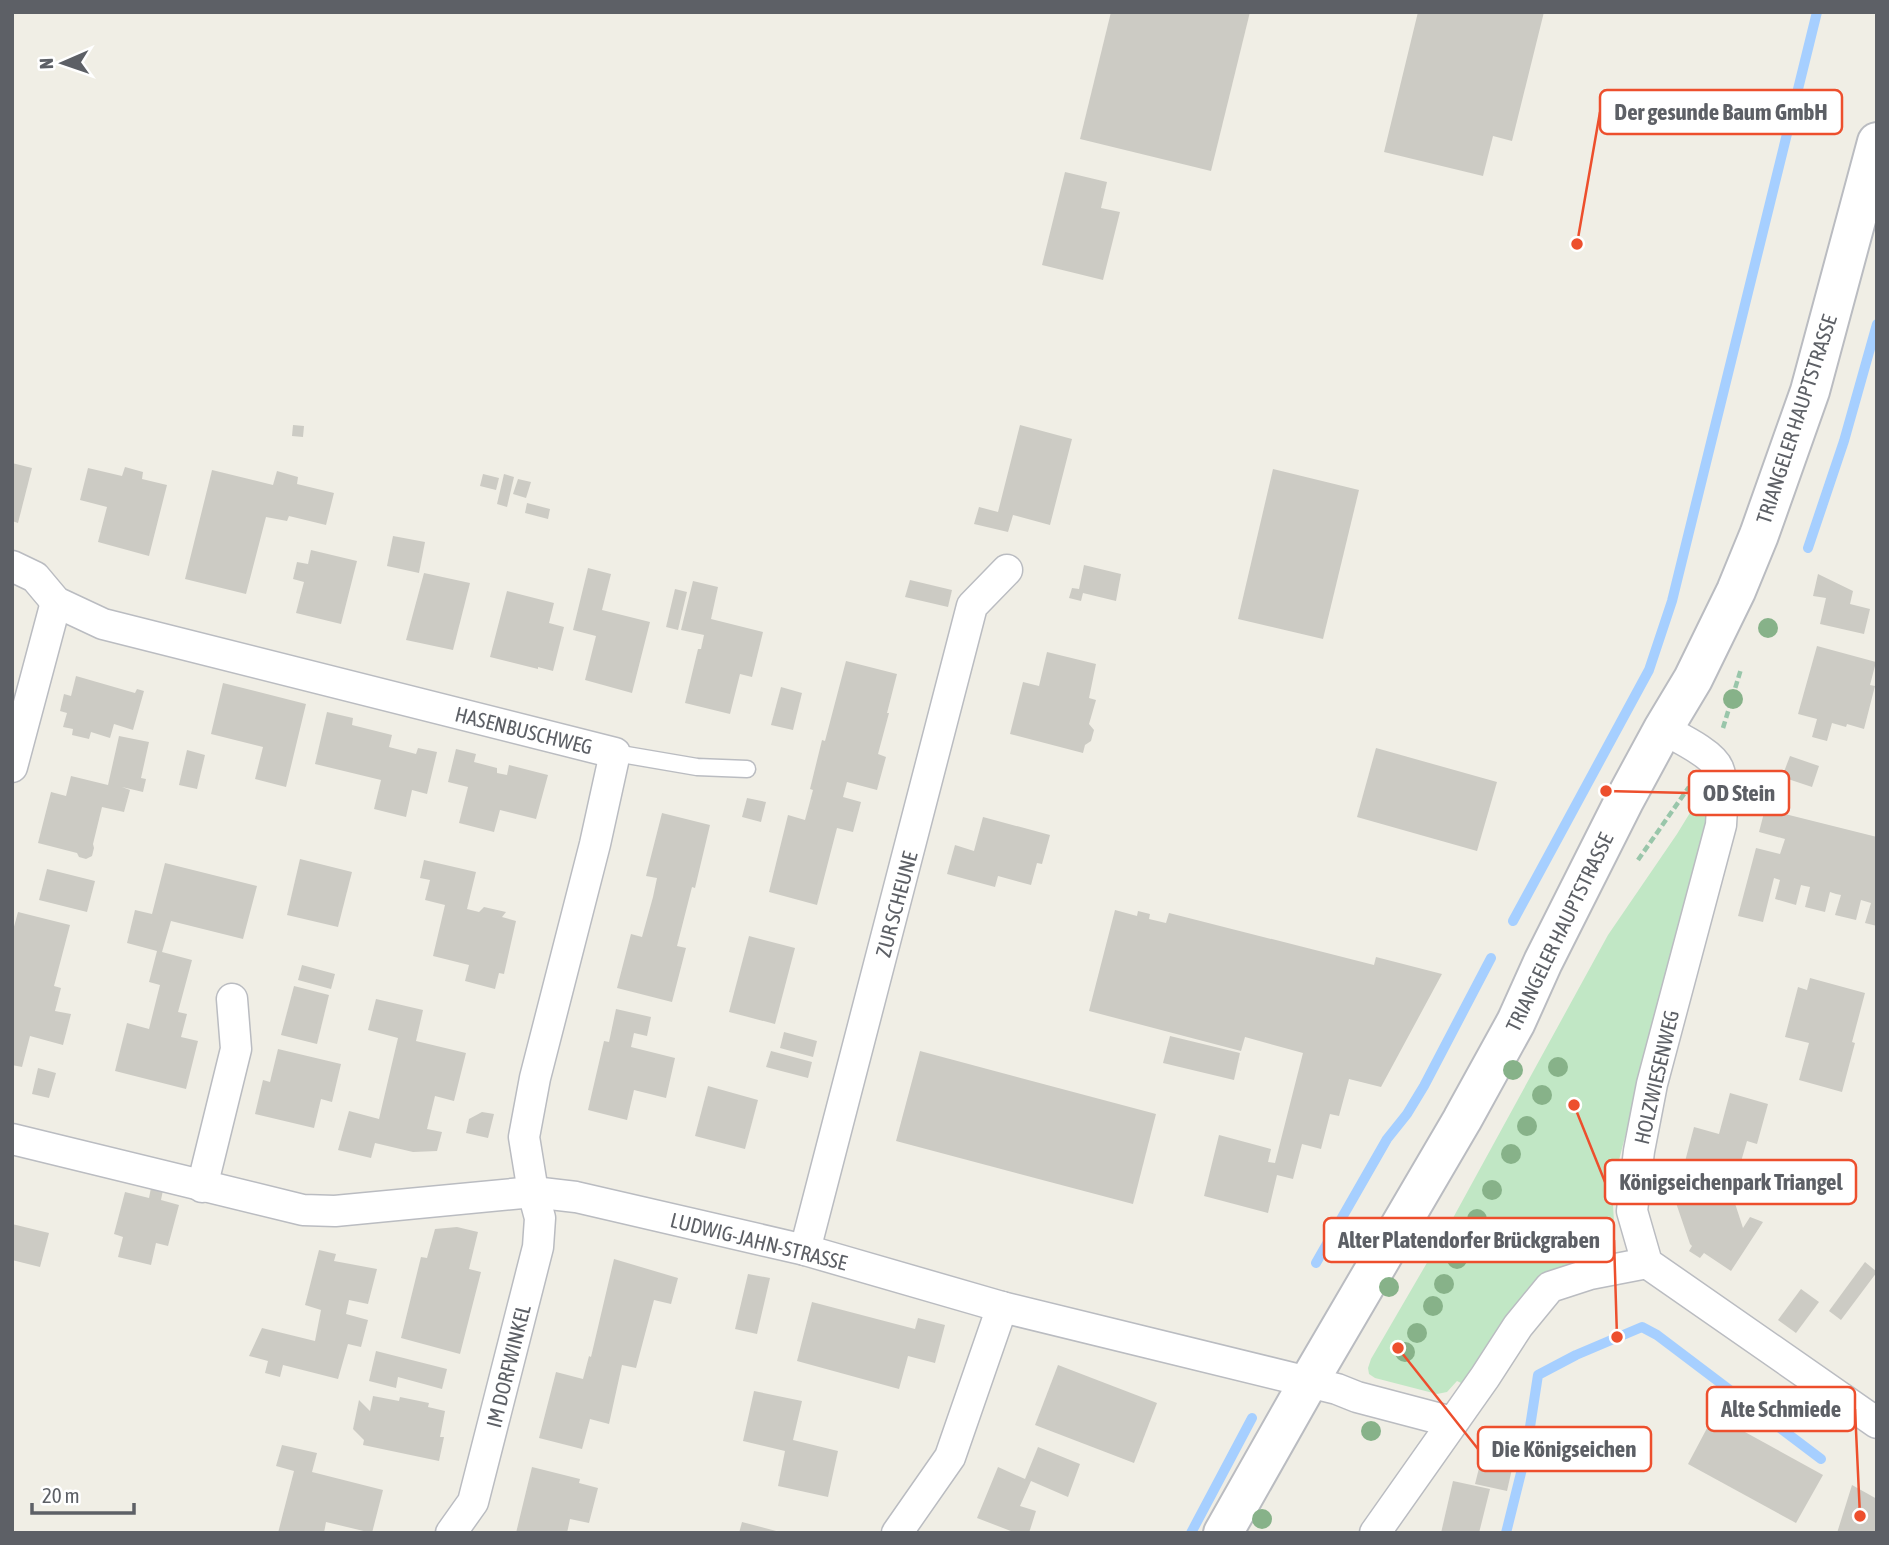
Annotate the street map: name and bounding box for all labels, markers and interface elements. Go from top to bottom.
north arrow [28,28,98,98]
text: N [35,58,57,70]
callout: Der gesunde Baum GmbH [1600,90,1842,134]
text: Der gesunde Baum GmbH [1614,99,1828,125]
street label: TRIANGELER HAUPTSTRASSE [1751,312,1841,526]
street label: HASENBUSCHWEG [453,701,595,759]
callout: OD Stein [1689,771,1789,815]
text: OD Stein [1703,780,1775,806]
street label: TRIANGELER HAUPTSTRASSE [1500,829,1618,1035]
street label: ZUR SCHEUNE [870,849,922,959]
street label: HOLZWIESENWEG [1629,1008,1683,1146]
callout: Königseichenpark Triangel [1605,1160,1856,1204]
text: Königseichenpark Triangel [1619,1169,1844,1195]
street label: LUDWIG-JAHN-STRASSE [668,1207,850,1275]
callout: Alter Platendorfer Brückgraben [1324,1218,1614,1262]
text: Alter Platendorfer Brückgraben [1337,1227,1600,1253]
street label: IM DORFWINKEL [481,1302,535,1430]
callout: Alte Schmiede [1707,1387,1855,1431]
text: Alte Schmiede [1720,1396,1841,1422]
callout: Die Königseichen [1478,1427,1651,1471]
text: Die Königseichen [1492,1436,1636,1462]
scale bar [32,1472,133,1516]
text: 20 m [42,1483,80,1507]

